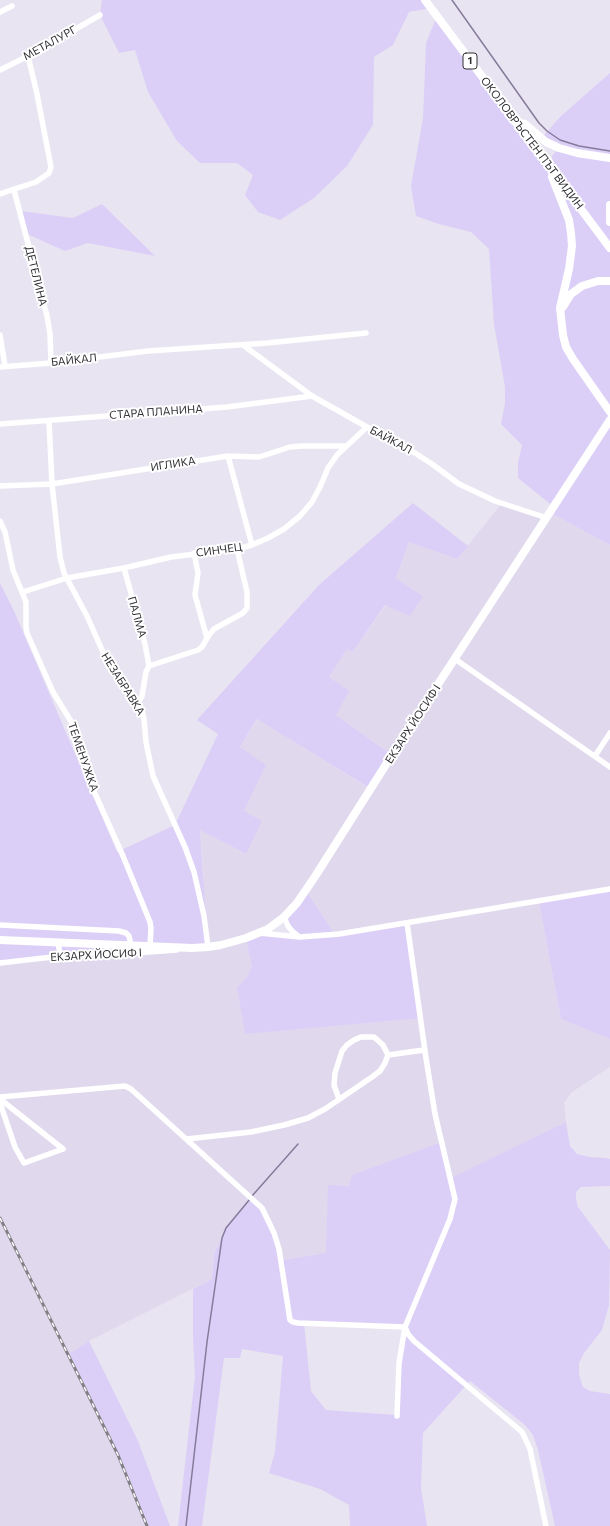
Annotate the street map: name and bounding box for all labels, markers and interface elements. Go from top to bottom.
street label: МЕТАЛУРГ [21,23,79,63]
road number: 1 [463,53,477,69]
street label: ОКОЛОВРЪСТЕН ПЪТ ВИДИН [478,74,586,212]
street label: ДЕТЕЛИНА [22,245,50,307]
street label: БАЙКАЛ [50,351,98,369]
street label: СТАРА ПЛАНИНА [109,402,203,422]
street label: БАЙКАЛ [368,423,414,457]
street label: ИГЛИКА [150,454,196,474]
street label: СИНЧЕЦ [195,540,243,560]
street label: ПАЛМА [125,595,149,639]
street label: НЕЗАБРАВКА [98,650,148,718]
street label: ЕКЗАРХ ЙОСИФ I [383,682,443,766]
street label: ТЕМЕНУЖКА [65,721,101,793]
street label: ЕКЗАРХ ЙОСИФ I [50,946,142,964]

